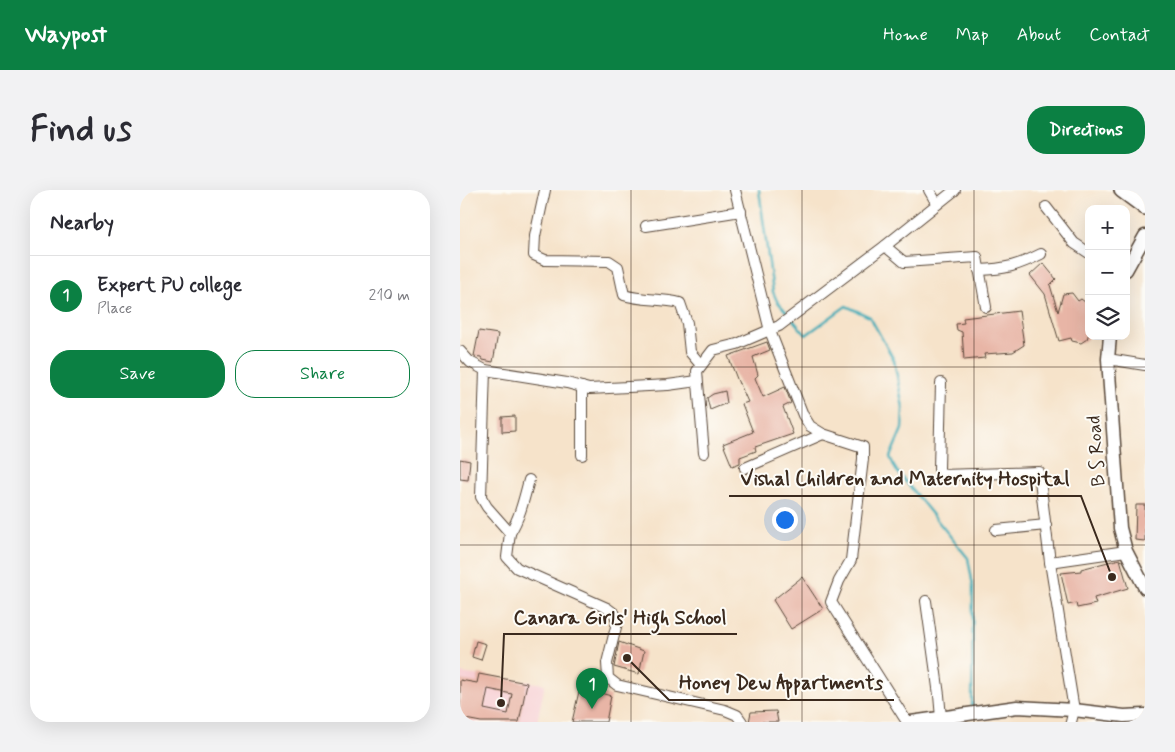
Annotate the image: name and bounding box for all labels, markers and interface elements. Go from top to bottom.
text: Waypost [25,20,107,51]
text: Home [883,23,928,47]
text: Map [956,23,989,47]
text: About [1017,23,1061,47]
text: Contact [1089,23,1150,47]
button: Directions [1027,106,1145,154]
text: Find us [30,107,132,153]
map controls [1085,205,1130,340]
button: + [1085,205,1130,250]
text: Nearby [50,209,114,237]
button: − [1085,250,1130,295]
text: Expert PU college [97,273,242,298]
text: 1 [62,285,70,306]
text: 210 m [369,285,410,306]
button: layers [1085,295,1130,340]
text: Place [97,298,132,319]
button: Save [50,350,225,398]
button: Share [235,350,410,398]
street label: B S Road [1082,415,1111,487]
callout: Vishal Children and Maternity Hospital [729,461,1081,496]
text: Vishal Children and Maternity Hospital [741,466,1070,493]
your location [772,507,798,533]
callout: Canara Girls' High School [504,599,737,634]
text: Canara Girls' High School [514,605,726,634]
callout: Honey Dew Appartments [669,665,894,700]
pin: 1 [576,668,608,709]
text: Honey Dew Appartments [679,670,883,698]

